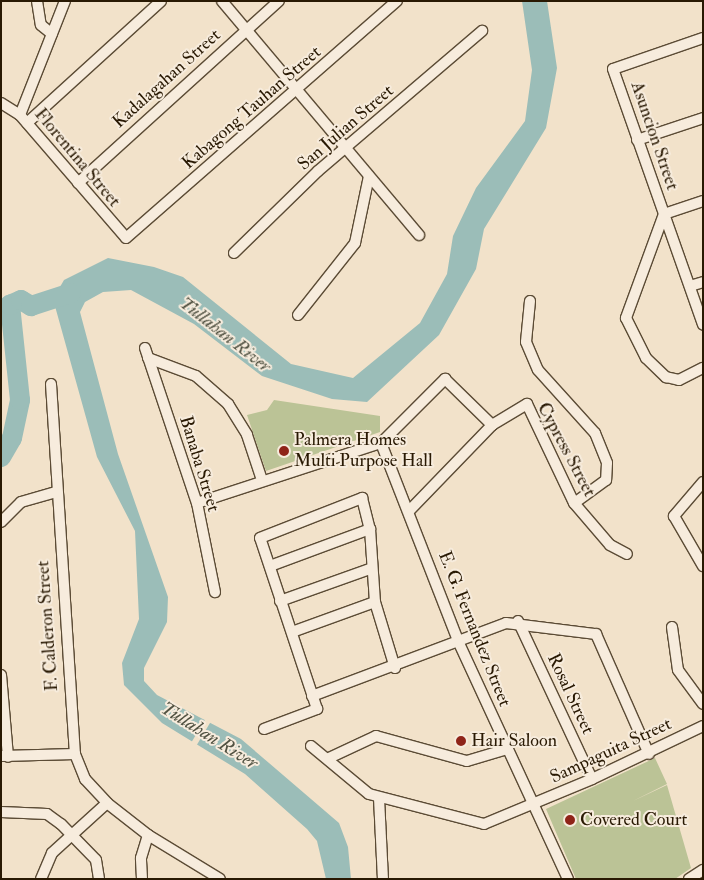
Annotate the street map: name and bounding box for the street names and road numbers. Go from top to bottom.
street label: Kadalagahan Street [109,25,225,133]
street label: Kabagong Tauhan Street [178,42,326,174]
street label: Asuncion Street [625,79,683,193]
street label: San Julian Street [294,80,398,176]
street label: Florentina Street [29,104,125,212]
street label: Cypress Street [532,399,600,501]
street label: Banaba Street [174,413,224,515]
street label: E. G. Fernandez Street [433,548,515,710]
street label: F. Calderon Street [33,560,63,692]
street label: Rosal Street [542,650,598,738]
street label: Sampaguita Street [547,713,675,789]

